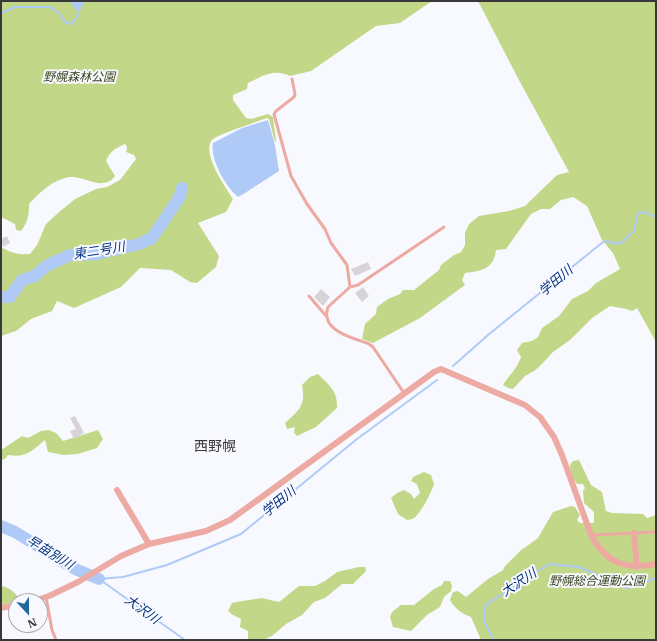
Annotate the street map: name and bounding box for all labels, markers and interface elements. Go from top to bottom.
park label: 野幌森林公園 [43,71,115,85]
water label: 東二号川 [72,239,126,263]
water label: 学田川 [536,262,576,300]
district label: 西野幌 [194,439,236,455]
water label: 学田川 [259,484,299,520]
water label: 早苗別川 [24,533,76,573]
water label: 大沢川 [498,566,540,600]
park label: 野幌総合運動公園 [549,575,645,589]
water label: 大沢川 [122,592,162,628]
north arrow [8,593,48,633]
text: N [25,615,39,631]

